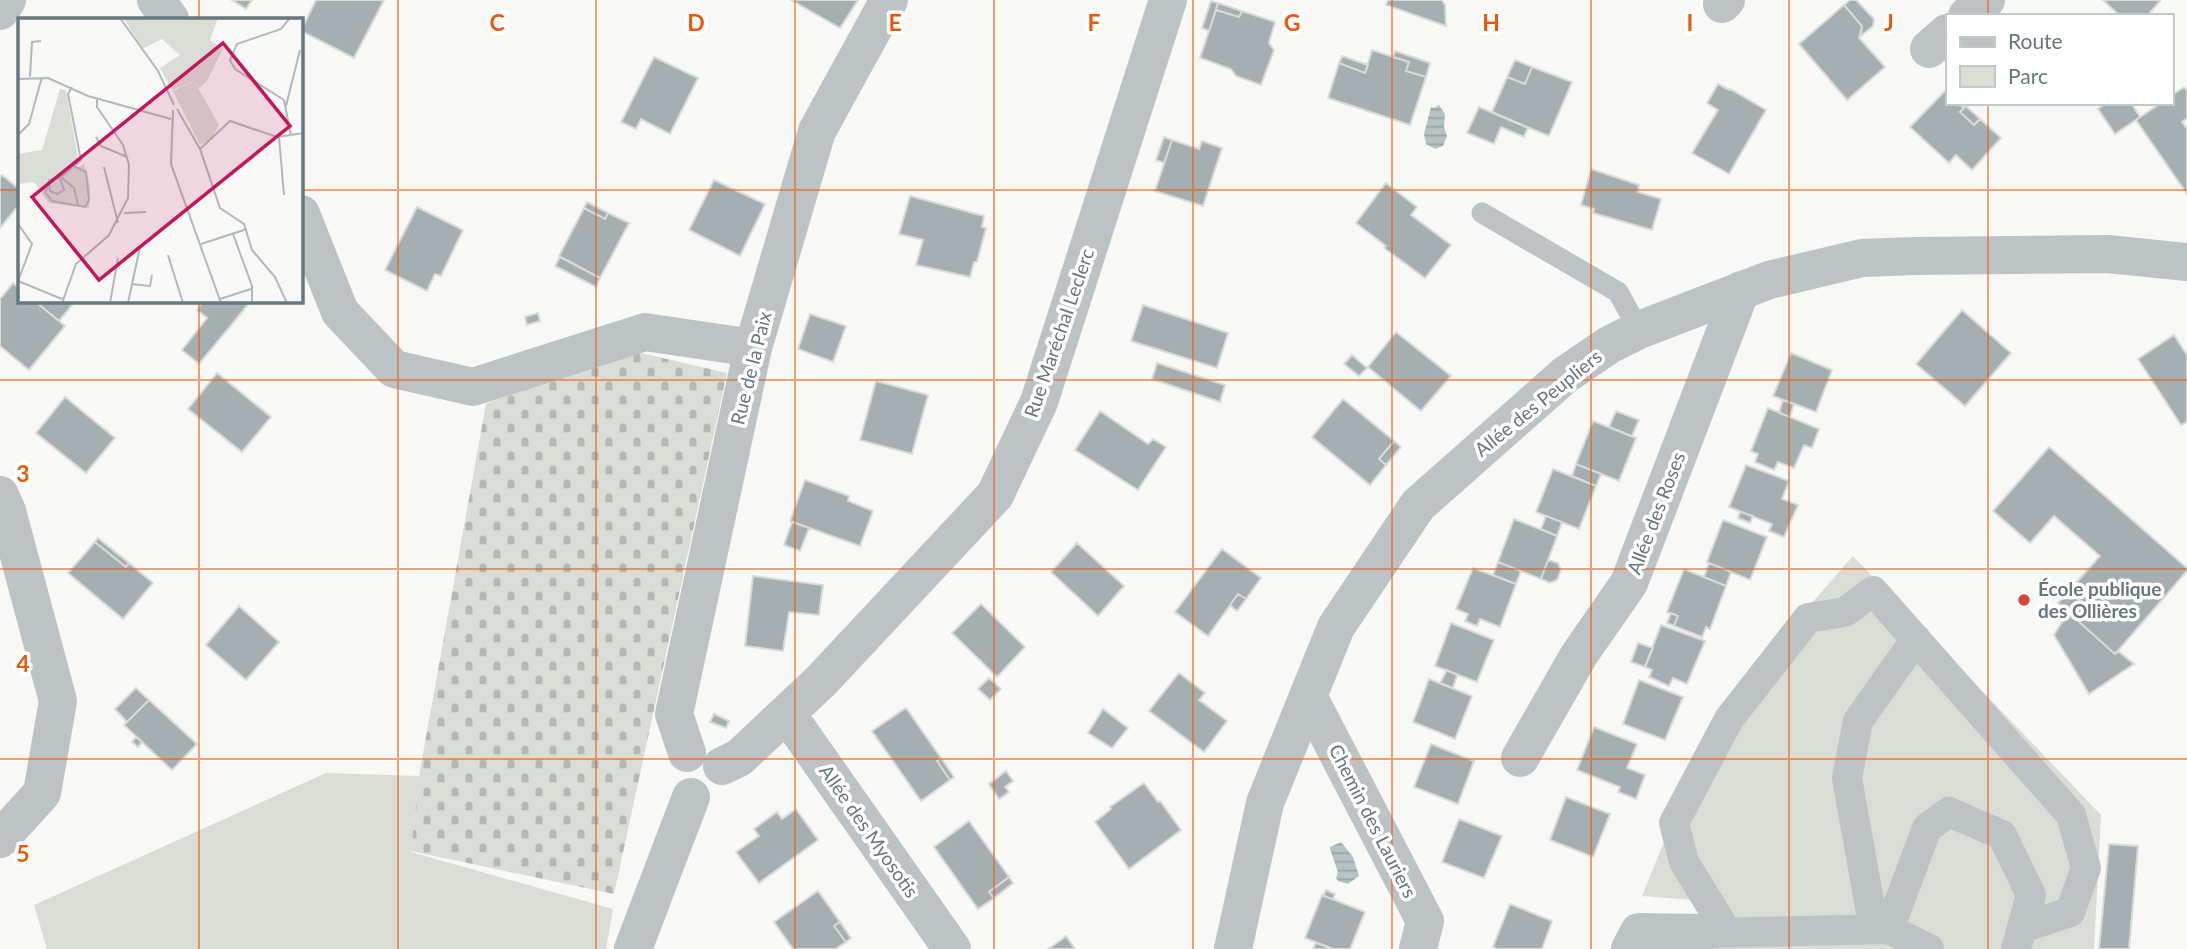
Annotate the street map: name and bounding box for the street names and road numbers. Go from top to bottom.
street label: Rue Maréchal Leclerc [1019,245,1098,420]
street label: Rue de la Paix [725,308,776,427]
street label: Allée des Peupliers [1470,344,1606,461]
street label: Allée des Roses [1622,448,1689,577]
street label: Chemin des Lauriers [1325,740,1422,901]
street label: Allée des Myosotis [815,760,924,902]

